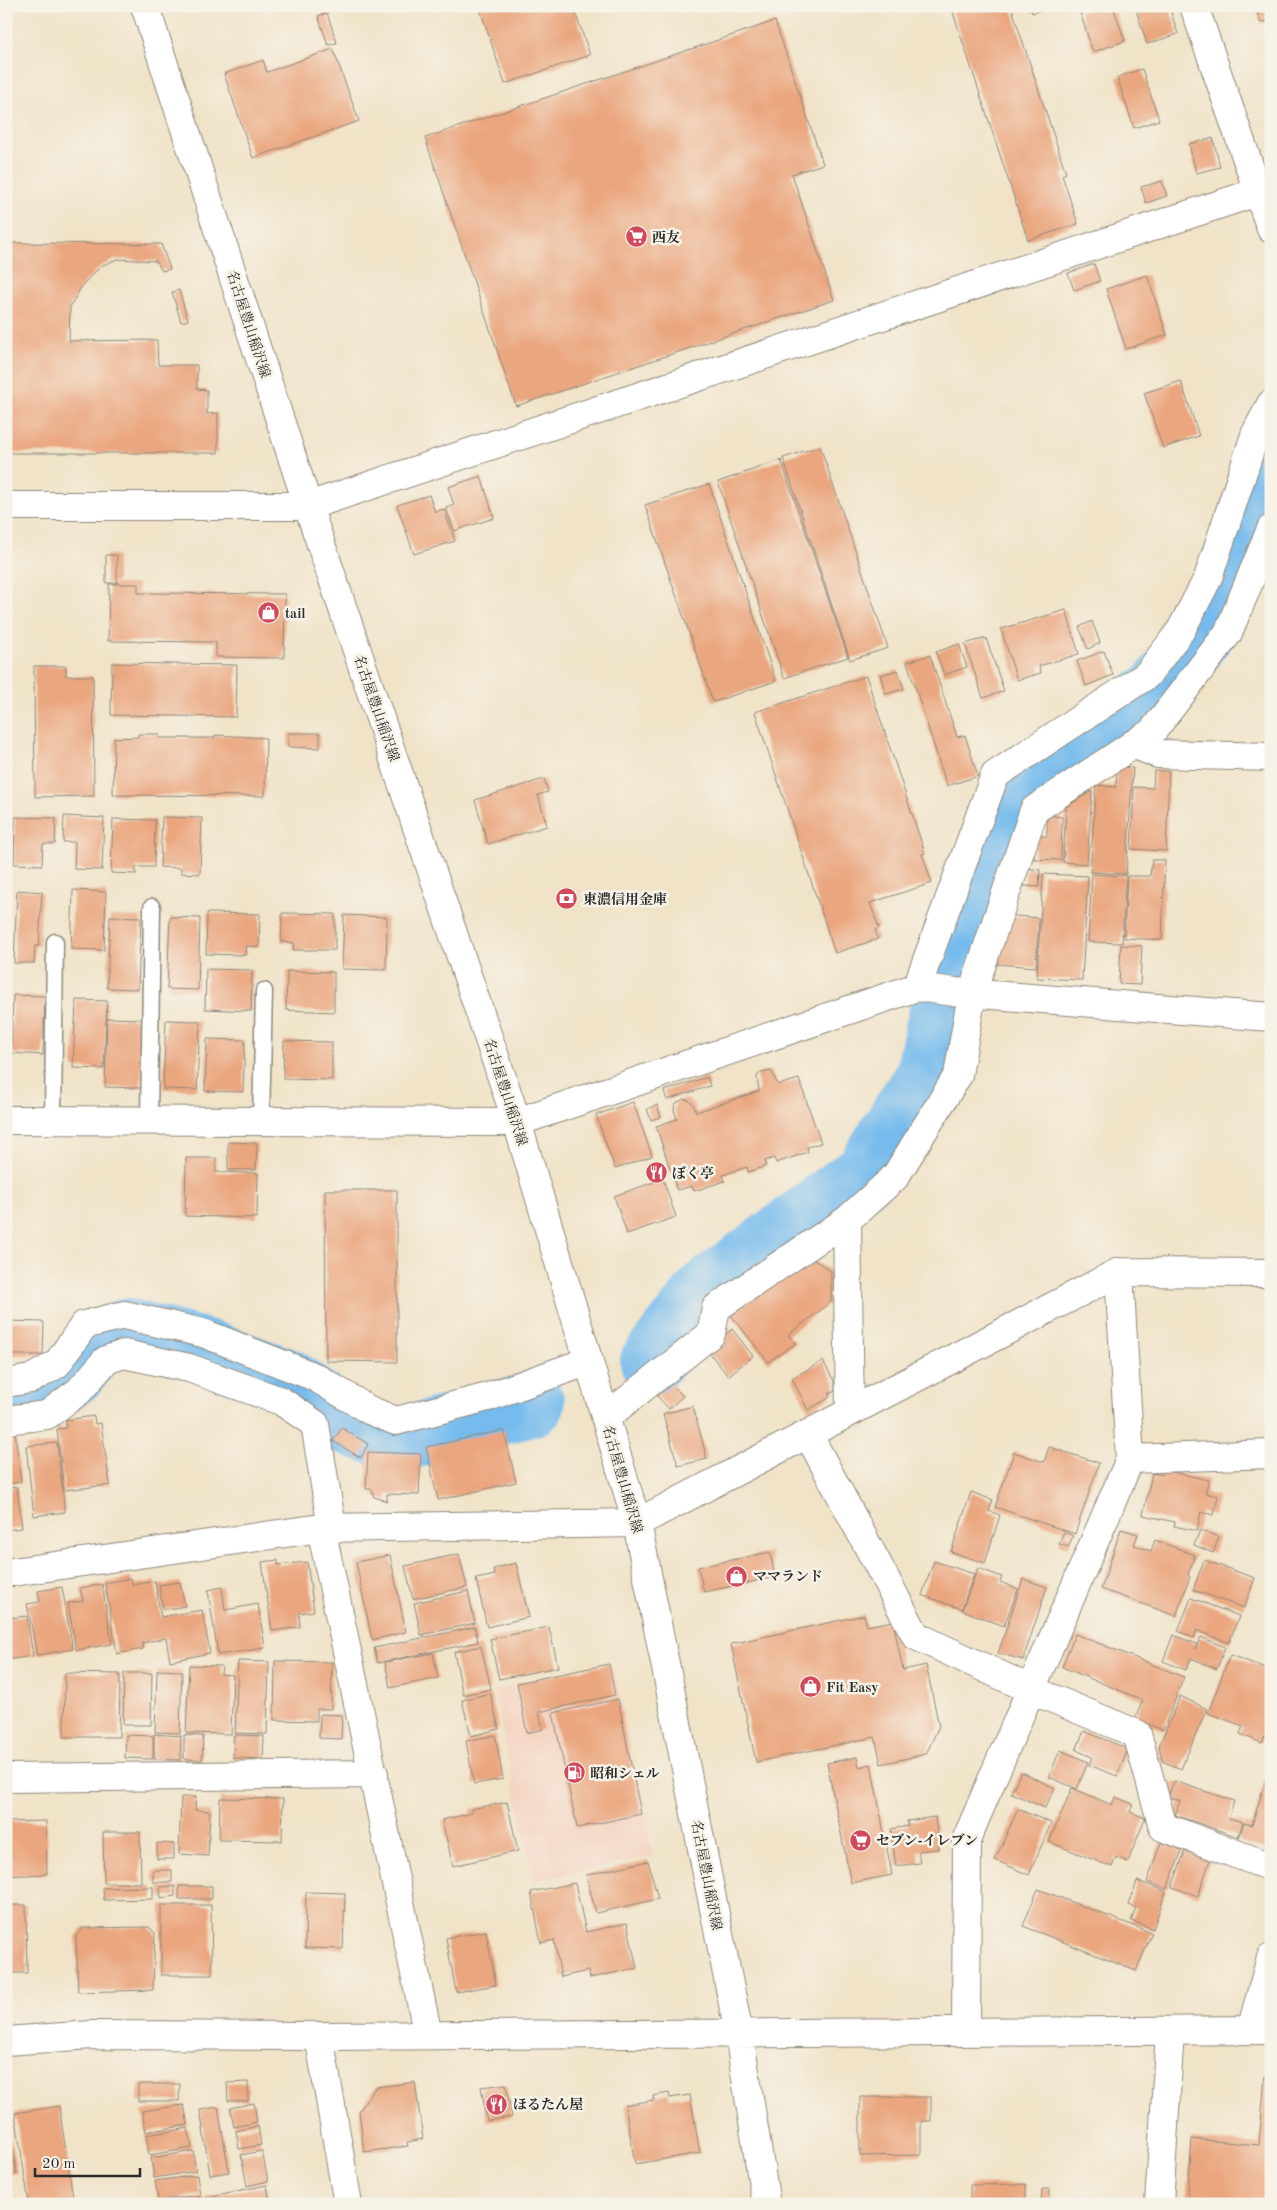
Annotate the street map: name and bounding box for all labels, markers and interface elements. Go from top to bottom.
supermarket icon: 西友 [624,225,648,249]
place label: 西友 [652,229,680,245]
street label: 名古屋豊山稲沢線 [224,269,273,380]
shop icon: tail [257,601,281,625]
place label: tail [285,607,306,621]
street label: 名古屋豊山稲沢線 [351,653,402,764]
bank icon: 東濃信用金庫 [555,887,579,911]
place label: 東濃信用金庫 [583,892,667,907]
street label: 名古屋豊山稲沢線 [481,1037,530,1148]
restaurant icon: ぼく亭 [644,1161,668,1185]
place label: ぼく亭 [672,1165,714,1181]
street label: 名古屋豊山稲沢線 [600,1423,645,1535]
shop icon: ママランド [725,1564,749,1588]
place label: ママランド [753,1569,823,1584]
shop icon: Fit Easy [798,1675,822,1699]
place label: Fit Easy [826,1681,879,1695]
fuel station icon: 昭和シェル [562,1761,586,1785]
place label: 昭和シェル [590,1766,660,1781]
street label: 名古屋豊山稲沢線 [688,1819,725,1931]
supermarket icon: セブン-イレブン [848,1828,872,1852]
place label: セブン-イレブン [876,1833,978,1848]
restaurant icon: ほるたん屋 [485,2092,509,2116]
place label: ほるたん屋 [513,2097,583,2112]
scale bar [35,2145,140,2177]
text: 20 m [42,2157,76,2172]

